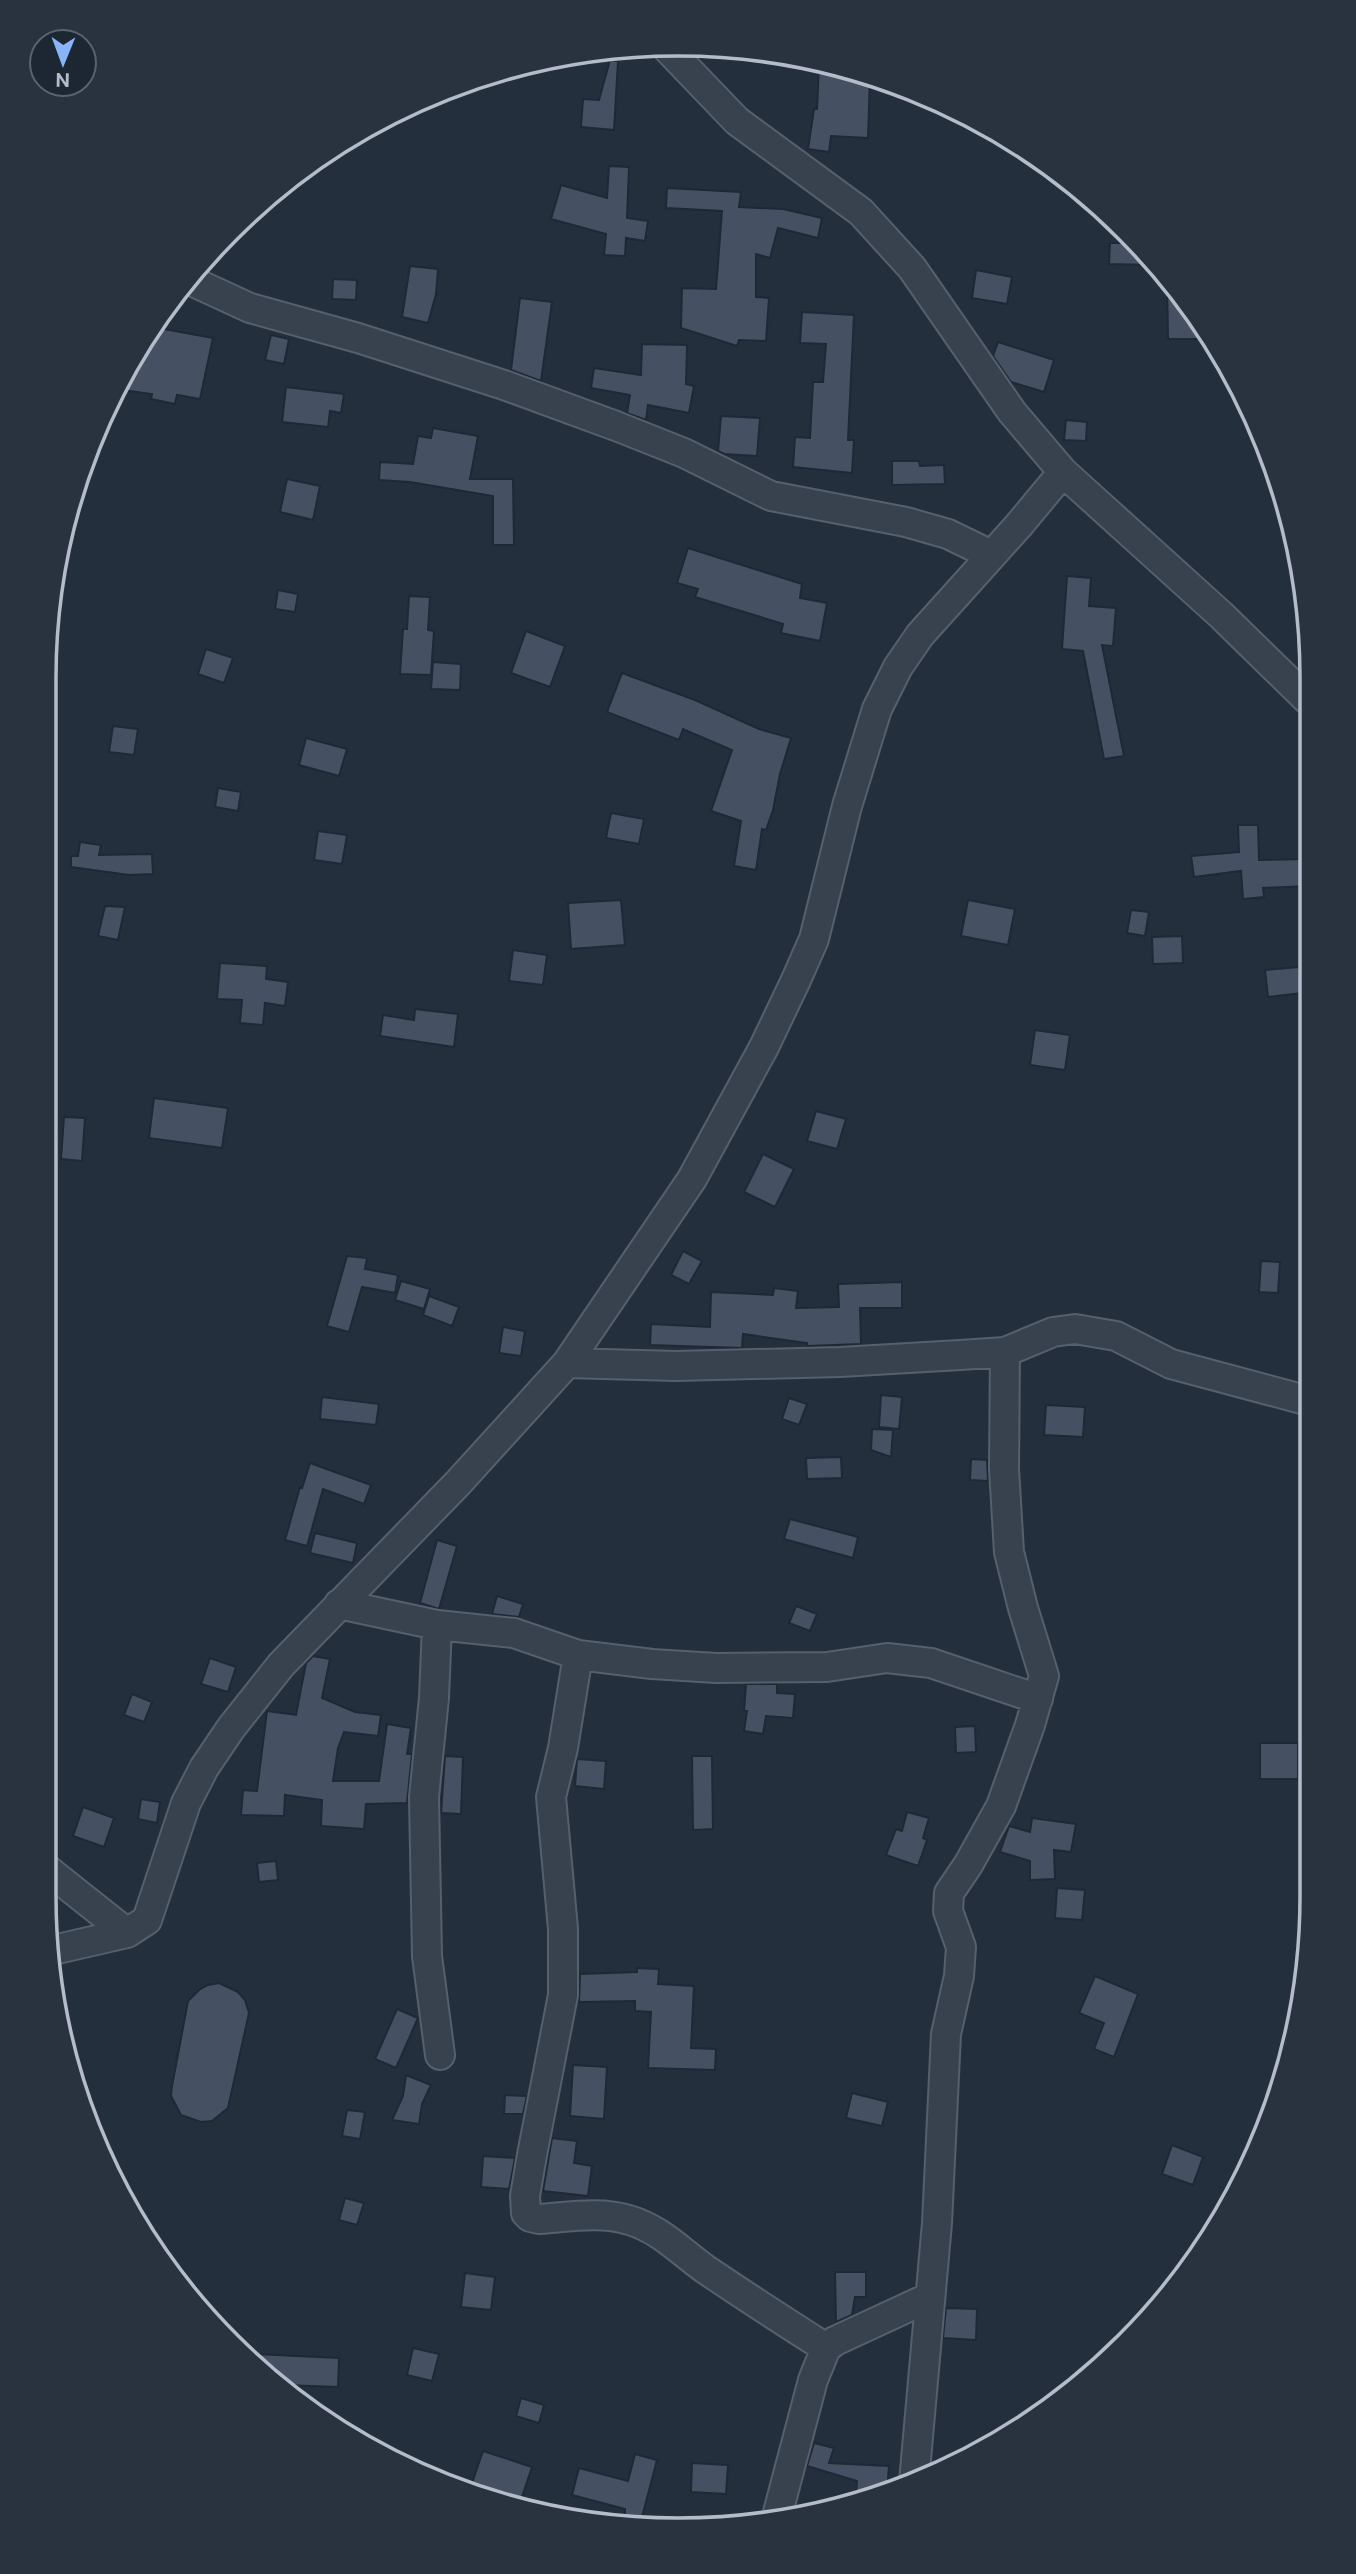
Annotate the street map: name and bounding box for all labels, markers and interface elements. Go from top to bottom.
north arrow [28,28,98,98]
text: N [55,69,70,91]

